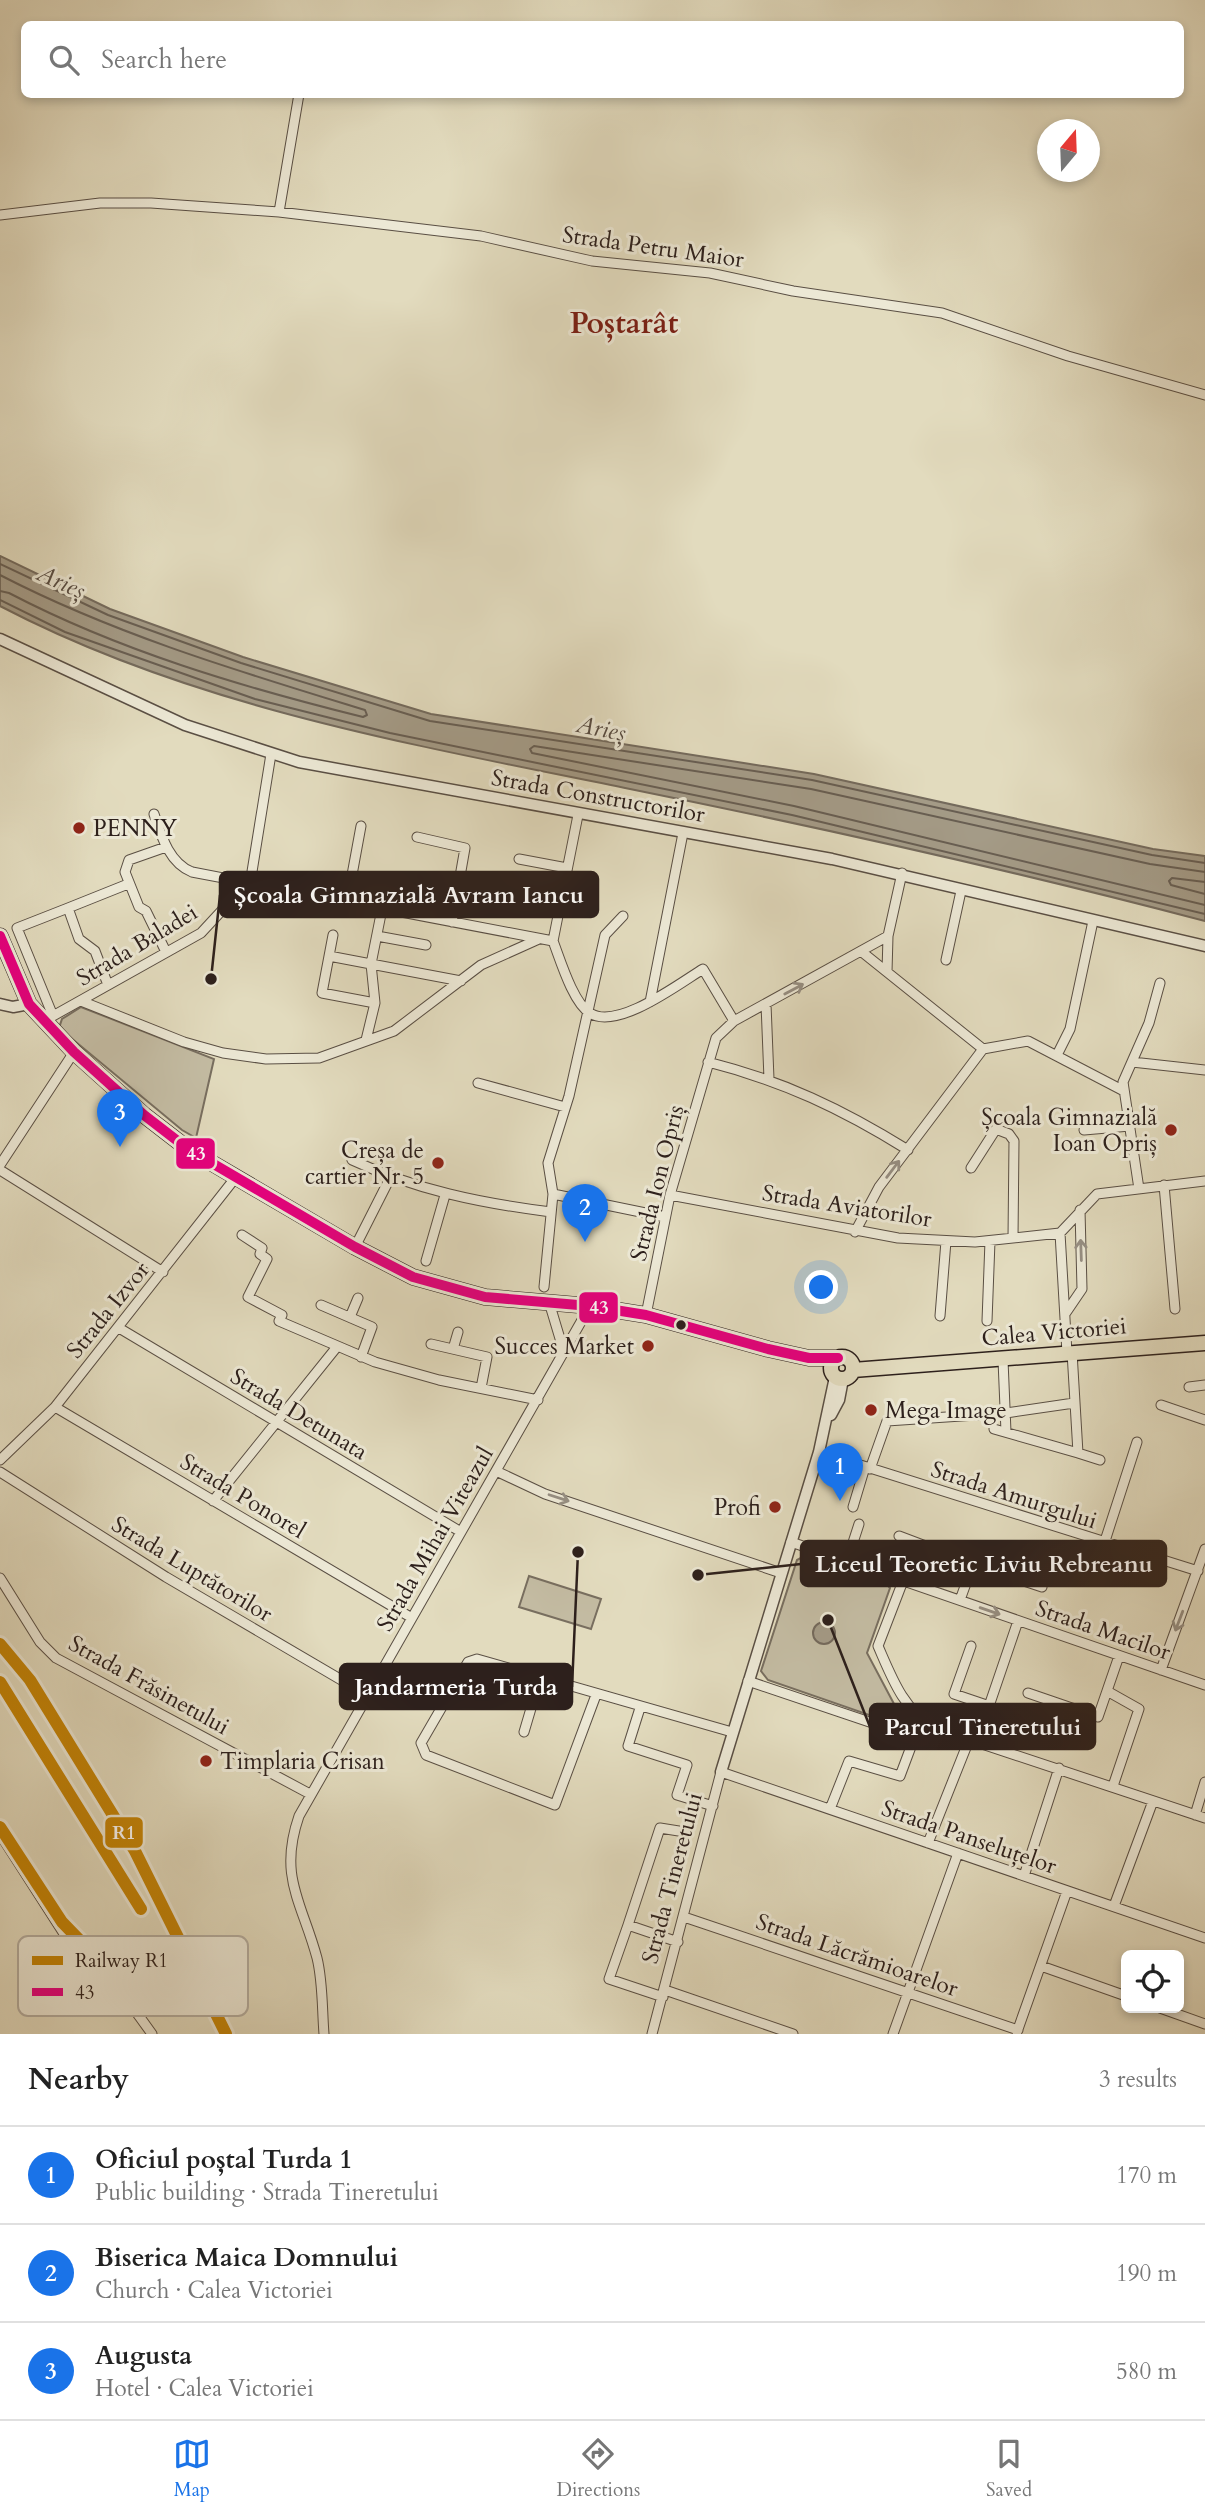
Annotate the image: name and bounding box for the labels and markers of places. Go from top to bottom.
place label: PENNY [93,813,178,844]
marker: PENNY [71,820,87,836]
callout: Școala Gimnazială Avram Iancu [220,872,598,917]
pin: 3 [97,1089,143,1147]
place label: Școala Gimnazială Ioan Opriș [981,1102,1157,1159]
marker: Școala Gimnazială Ioan Opriș [1163,1122,1179,1138]
place label: Creșa de cartier Nr. 5 [305,1135,424,1192]
marker: Creșa de cartier Nr. 5 [430,1155,446,1171]
pin: 2 [562,1184,608,1242]
unlabelled marker [674,1318,688,1332]
place label: Succes Market [495,1331,634,1362]
marker: Succes Market [640,1338,656,1354]
place label: Mega Image [885,1395,1007,1426]
marker: Mega Image [863,1402,879,1418]
pin: 1 [817,1443,863,1501]
place label: Profi [714,1492,761,1523]
marker: Profi [767,1499,783,1515]
callout: Liceul Teoretic Liviu Rebreanu [801,1541,1166,1586]
callout: Jandarmeria Turda [340,1664,572,1709]
callout: Parcul Tineretului [870,1704,1095,1749]
place label: Timplaria Crisan [220,1746,385,1777]
marker: Timplaria Crisan [198,1753,214,1769]

